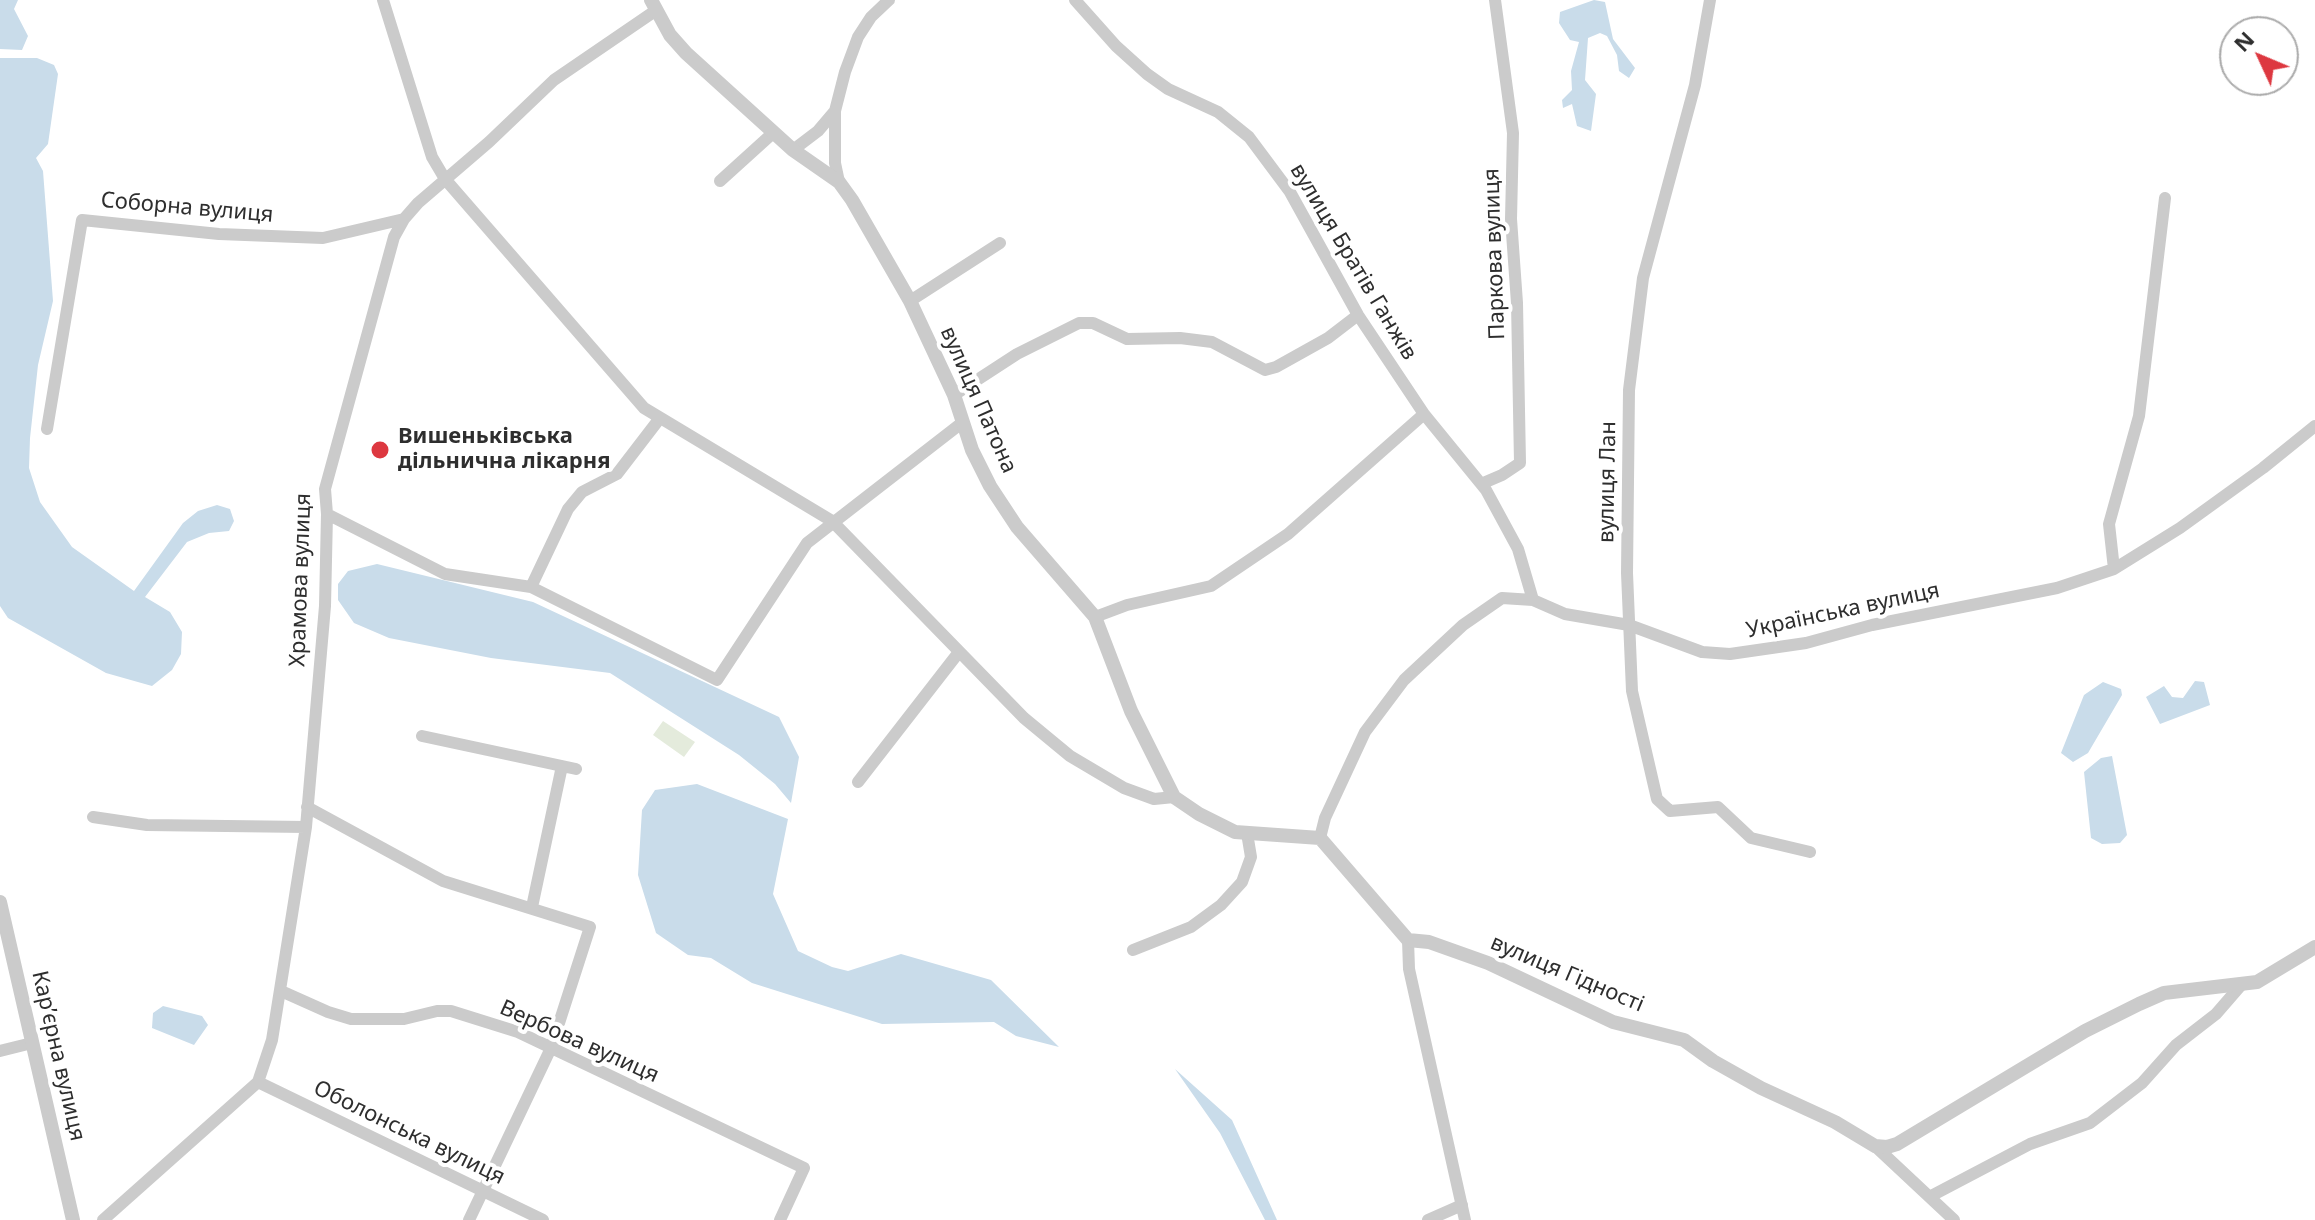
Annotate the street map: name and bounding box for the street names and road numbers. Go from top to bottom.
street label: вулиця Братів Ганжів [1284,159,1422,365]
street label: Паркова вулиця [1479,168,1511,340]
street label: Соборна вулиця [100,187,274,229]
street label: вулиця Патона [934,323,1022,477]
street label: вулиця Лан [1594,421,1622,543]
street label: Храмова вулиця [285,493,317,667]
street label: Українська вулиця [1744,578,1942,644]
street label: вулиця Гідності [1486,930,1648,1018]
street label: Карʼєрна вулиця [26,968,90,1144]
street label: Вербова вулиця [495,995,663,1089]
street label: Оболонська вулиця [309,1075,509,1191]

